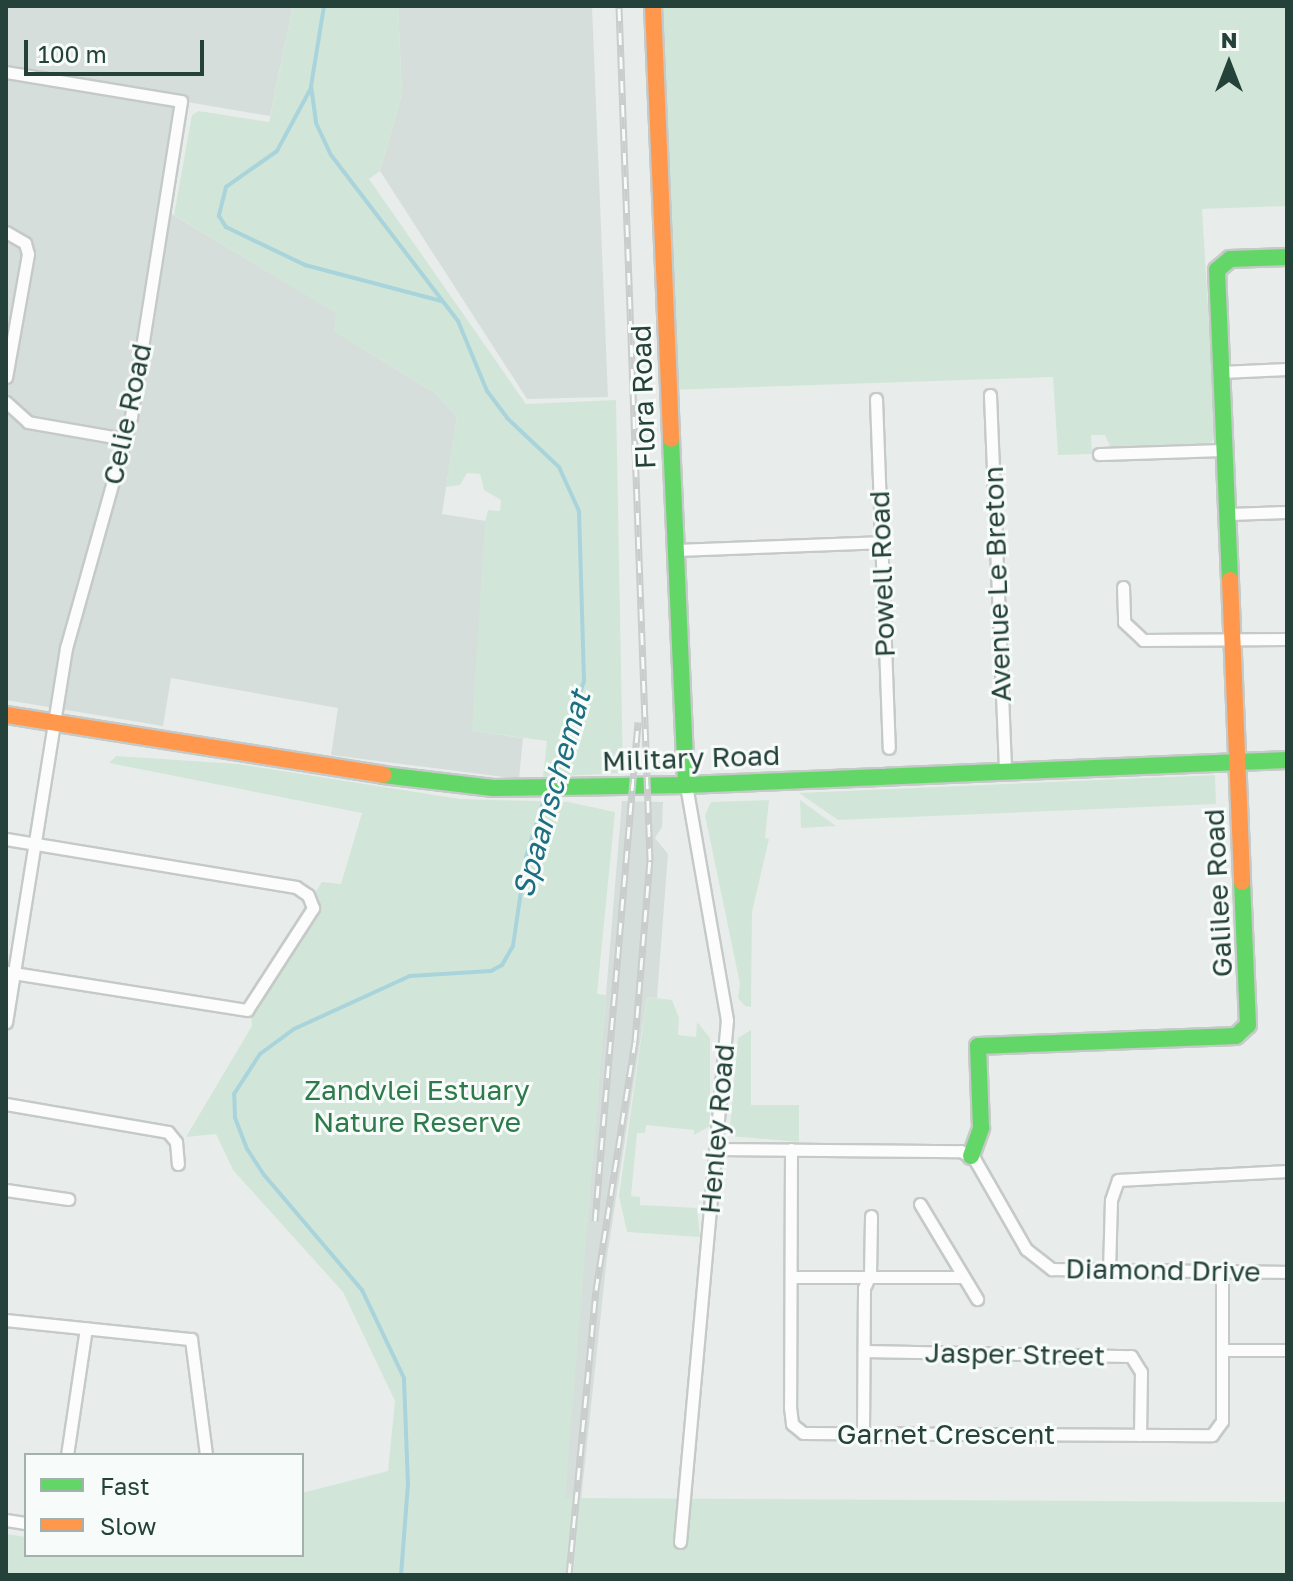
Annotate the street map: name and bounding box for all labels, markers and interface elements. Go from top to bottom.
scale bar [28,24,208,74]
north arrow [1189,24,1269,104]
text: N [1221,26,1237,53]
text: 100 m [38,39,107,68]
street label: Flora Road [624,324,662,470]
street label: Celie Road [96,340,158,488]
street label: Avenue Le Breton [976,466,1018,702]
street label: Powell Road [862,490,902,658]
water label: Spaanschemat [504,687,598,901]
street label: Military Road [601,738,781,778]
street label: Galilee Road [1197,808,1239,978]
street label: Henley Road [693,1043,741,1215]
park label: Zandvlei Estuary Nature Reserve [304,1073,530,1139]
street label: Diamond Drive [1065,1251,1261,1289]
street label: Jasper Street [924,1336,1106,1372]
street label: Garnet Crescent [837,1417,1055,1451]
legend [24,1453,304,1557]
text: Fast [100,1471,150,1500]
text: Slow [100,1511,156,1540]

